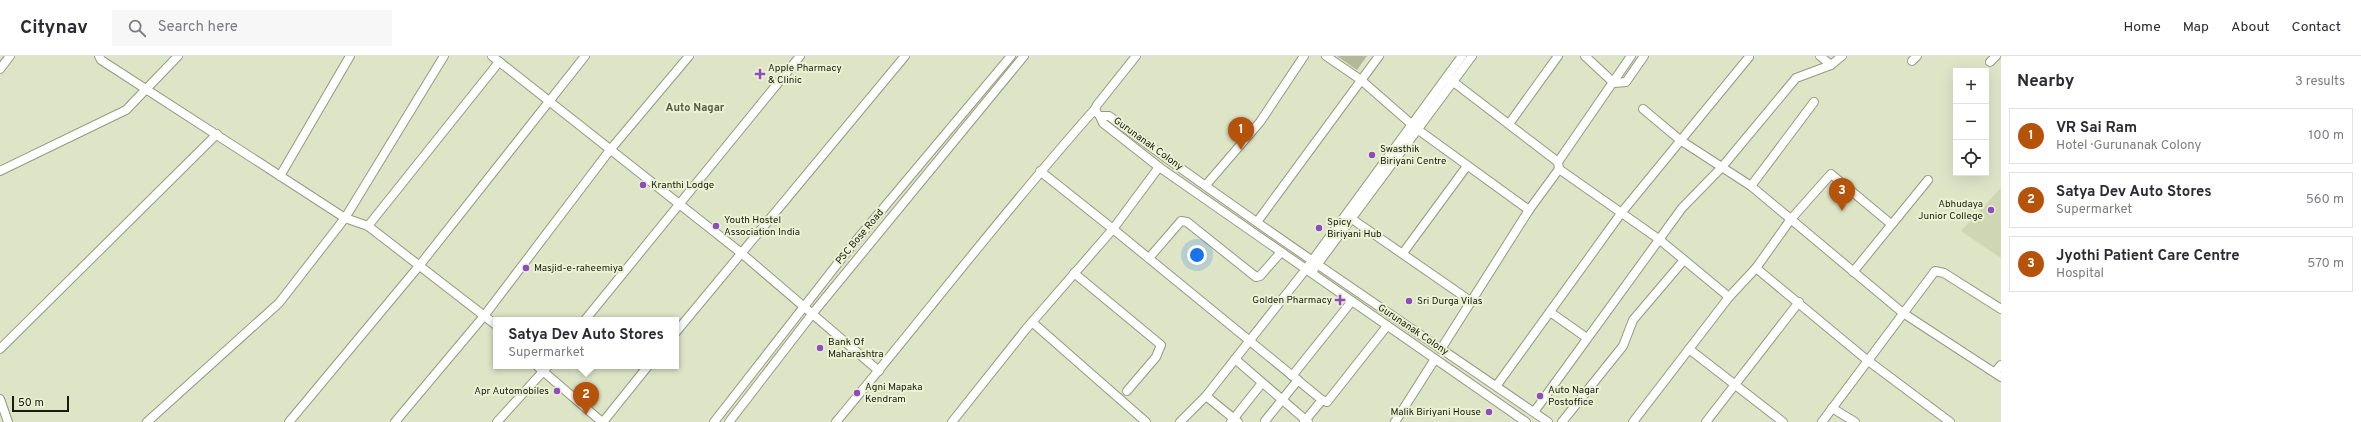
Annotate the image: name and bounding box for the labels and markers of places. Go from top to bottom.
place label: Apple Pharmacy & Clinic [768,62,842,87]
marker: Apple Pharmacy & Clinic [755,69,765,79]
pin: 1 [1228,117,1254,150]
place label: Swasthik Biriyani Centre [1380,143,1446,168]
marker: Swasthik Biriyani Centre [1367,150,1377,160]
pin: 3 [1829,178,1855,211]
place label: Kranthi Lodge [651,179,714,192]
marker: Kranthi Lodge [638,180,648,190]
place label: Abhudaya Junior College [1918,198,1983,223]
marker: Abhudaya Junior College [1986,205,1996,215]
place label: Youth Hostel Association India [724,214,800,239]
place label: Spicy Biriyani Hub [1327,216,1382,241]
marker: Youth Hostel Association India [711,221,721,231]
marker: Spicy Biriyani Hub [1314,223,1324,233]
place label: Masjid-e-raheemiya [534,262,623,275]
marker: Masjid-e-raheemiya [521,263,531,273]
place label: Golden Pharmacy [1252,294,1332,307]
marker: Golden Pharmacy [1335,295,1345,305]
place label: Sri Durga Vilas [1417,295,1483,308]
marker: Sri Durga Vilas [1404,296,1414,306]
place label: Bank Of Maharashtra [828,336,884,361]
marker: Bank Of Maharashtra [815,343,825,353]
place label: Agni Mapaka Kendram [865,381,922,406]
pin: 2 [573,382,599,415]
place label: Auto Nagar Postoffice [1548,384,1599,409]
place label: Apr Automobiles [474,385,549,398]
marker: Apr Automobiles [552,386,562,396]
marker: Agni Mapaka Kendram [852,388,862,398]
marker: Auto Nagar Postoffice [1535,391,1545,401]
place label: Malik Biriyani House [1390,406,1481,419]
marker: Malik Biriyani House [1484,407,1494,417]

